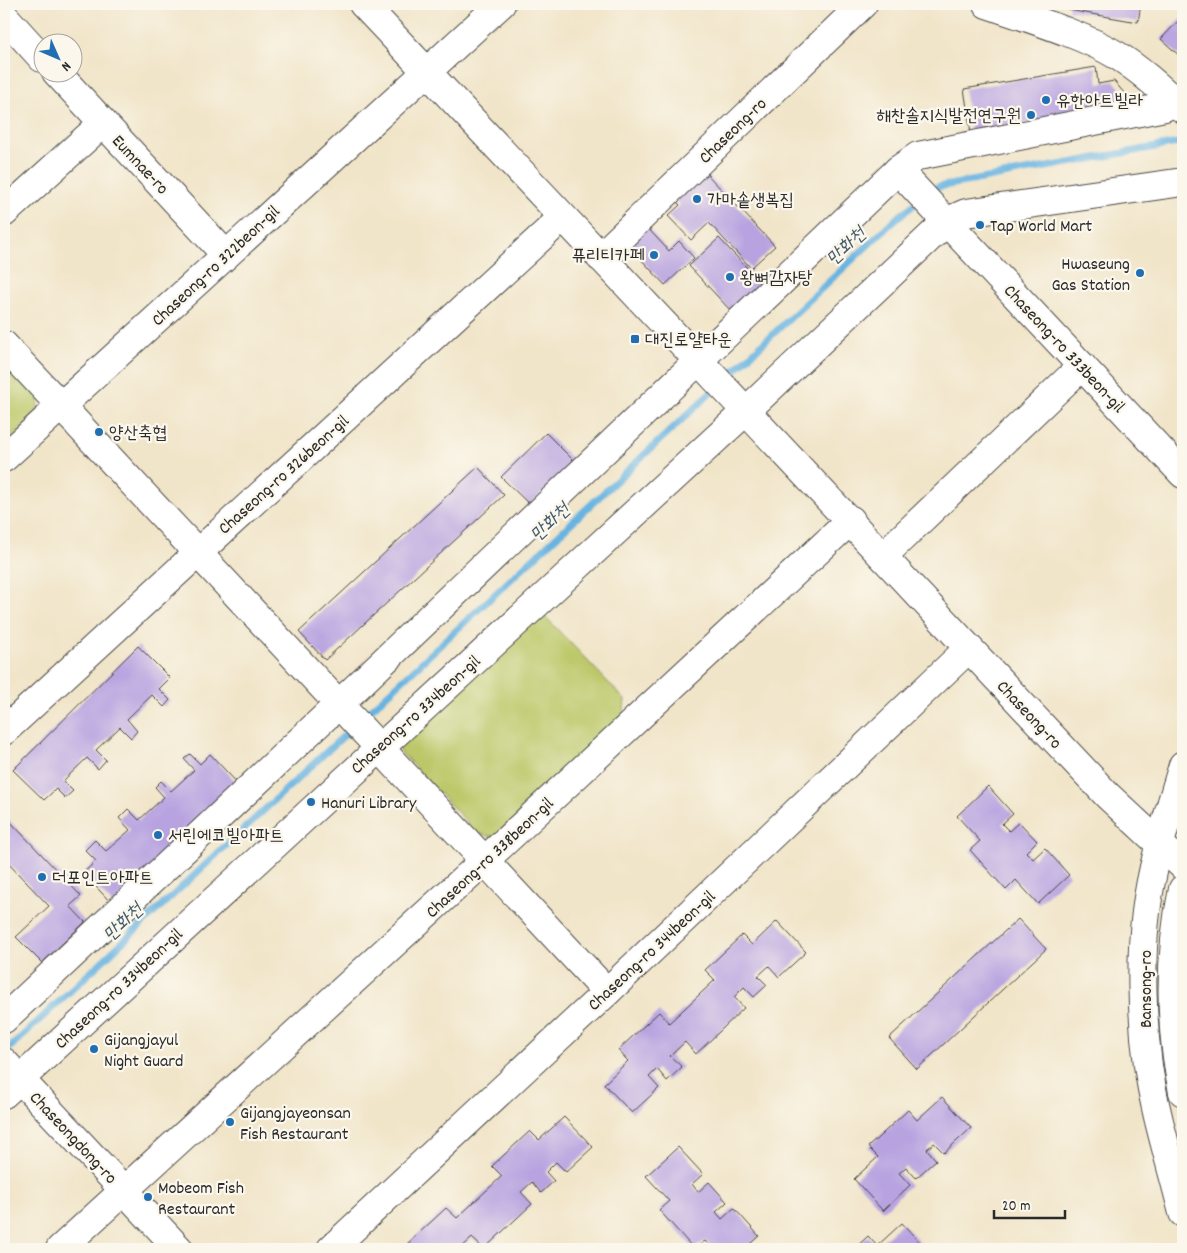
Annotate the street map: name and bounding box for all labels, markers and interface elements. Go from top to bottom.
north arrow [32,32,82,82]
text: N [56,56,75,75]
place label: 유한아트빌라 [1056,90,1143,115]
street label: Chaseong-ro [694,93,773,171]
marker: 유한아트빌라 [1040,94,1052,106]
place label: 해찬솔지식발전연구원 [876,105,1021,130]
marker: 해찬솔지식발전연구원 [1025,109,1037,121]
street label: Eumnae-ro [105,130,173,201]
place label: 가마솥생복집 [707,189,794,214]
marker: 가마솥생복집 [691,193,703,205]
street label: Chaseong-ro 322beon-gil [147,200,287,333]
place label: Tap World Mart [990,215,1093,240]
marker: Tap World Mart [974,219,986,231]
water label: 만화천 [821,221,875,273]
place label: 퓨리티카페 [572,245,645,270]
marker: 퓨리티카페 [648,249,660,261]
place label: Hwaseung Gas Station [1051,253,1130,299]
place label: 왕뼈감자탕 [740,267,813,292]
marker: Hwaseung Gas Station [1134,267,1146,279]
marker: 왕뼈감자탕 [724,271,736,283]
street label: Chaseong-ro 333beon-gil [997,280,1130,420]
place label: 대진로얄타운 [645,329,732,354]
marker: 대진로얄타운 [629,333,641,345]
street label: Chaseong-ro 326beon-gil [214,410,356,542]
place label: 양산축협 [109,422,167,447]
marker: 양산축협 [93,426,105,438]
water label: 만화천 [525,497,579,549]
street label: Chaseong-ro 334beon-gil [346,650,488,781]
street label: Chaseong-ro [990,676,1067,756]
place label: Hanuri Library [321,792,417,817]
street label: Chaseong-ro 338beon-gil [421,792,561,925]
marker: Hanuri Library [305,796,317,808]
place label: 서린에코빌아파트 [168,825,284,850]
marker: 서린에코빌아파트 [152,829,164,841]
place label: 더포인트아파트 [52,867,153,892]
marker: 더포인트아파트 [36,871,48,883]
street label: Chaseong-ro 344beon-gil [583,885,723,1018]
water label: 만화천 [98,897,152,949]
street label: Chaseong-ro 334beon-gil [50,923,190,1056]
street label: Bansong-ro [1135,950,1160,1028]
place label: Gijangjayul Night Guard [104,1029,184,1075]
marker: Gijangjayul Night Guard [88,1043,100,1055]
street label: Chaseongdong-ro [23,1087,122,1191]
place label: Gijangjayeonsan Fish Restaurant [240,1102,351,1148]
marker: Gijangjayeonsan Fish Restaurant [224,1116,236,1128]
place label: Mobeom Fish Restaurant [158,1177,244,1223]
scale bar [994,1188,1066,1220]
marker: Mobeom Fish Restaurant [142,1191,154,1203]
text: 20 m [1002,1196,1030,1218]

